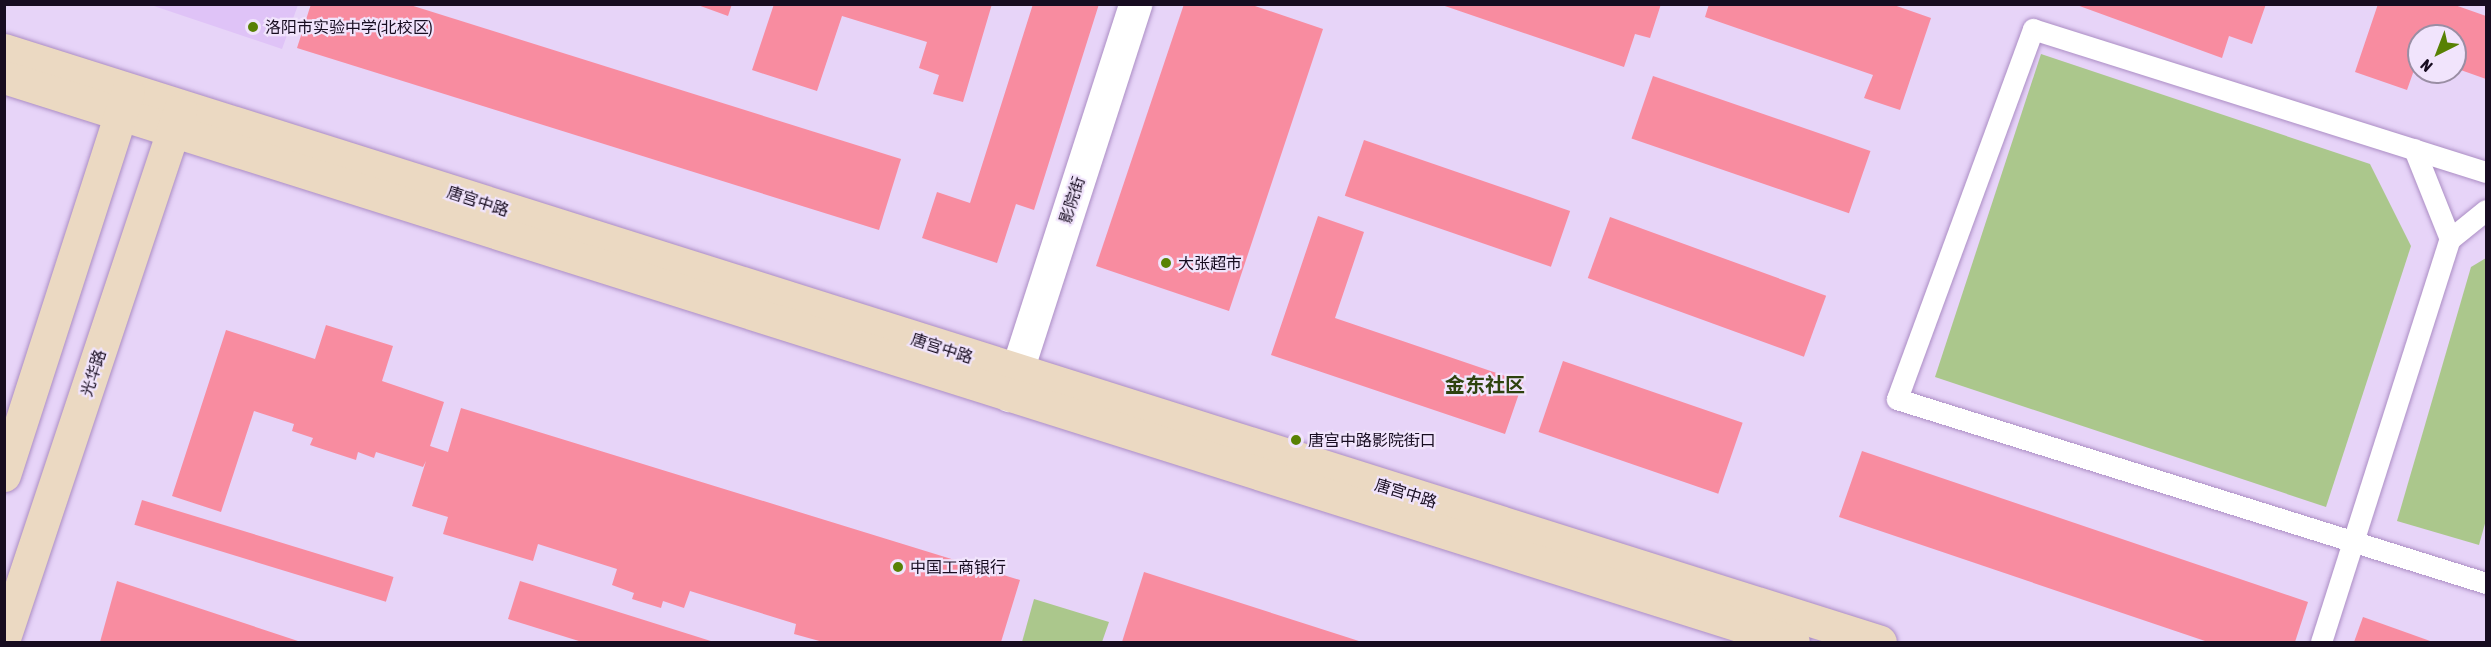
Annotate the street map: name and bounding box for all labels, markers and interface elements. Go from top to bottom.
place label: 洛阳市实验中学(北校区) [265,17,433,37]
marker: 洛阳市实验中学(北校区) [246,20,260,34]
north arrow [2407,24,2467,84]
text: N [2417,56,2436,76]
street label: 影院街 [1055,174,1089,226]
street label: 唐宫中路 [445,182,511,220]
place label: 大张超市 [1178,253,1242,273]
marker: 大张超市 [1159,256,1173,270]
street label: 唐宫中路 [909,329,975,367]
street label: 光华路 [76,347,110,399]
district label: 金东社区 [1445,372,1525,396]
place label: 唐宫中路影院街口 [1308,430,1436,450]
marker: 唐宫中路影院街口 [1289,433,1303,447]
street label: 唐宫中路 [1373,474,1439,512]
place label: 中国工商银行 [910,557,1006,577]
marker: 中国工商银行 [891,560,905,574]

